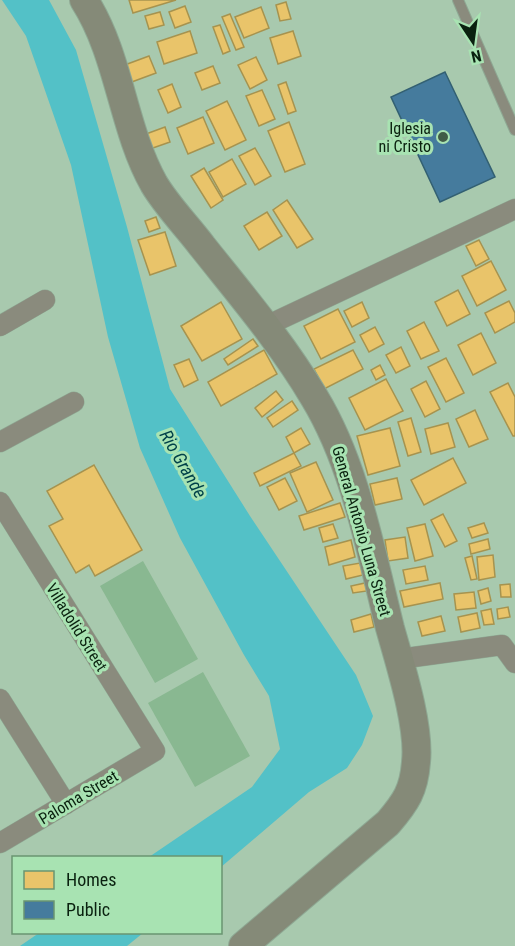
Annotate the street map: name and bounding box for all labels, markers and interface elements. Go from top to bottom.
north arrow [443,12,503,72]
text: N [469,46,483,66]
place label: Iglesia ni Cristo [378,119,431,156]
marker: Iglesia ni Cristo [436,130,450,144]
water label: Rio Grande [156,426,211,502]
street label: General Antonio Luna Street [328,444,395,619]
street label: Villadolid Street [42,580,111,675]
street label: Paloma Street [35,766,122,828]
legend [12,856,222,934]
text: Homes [66,869,116,890]
text: Public [66,899,110,920]

